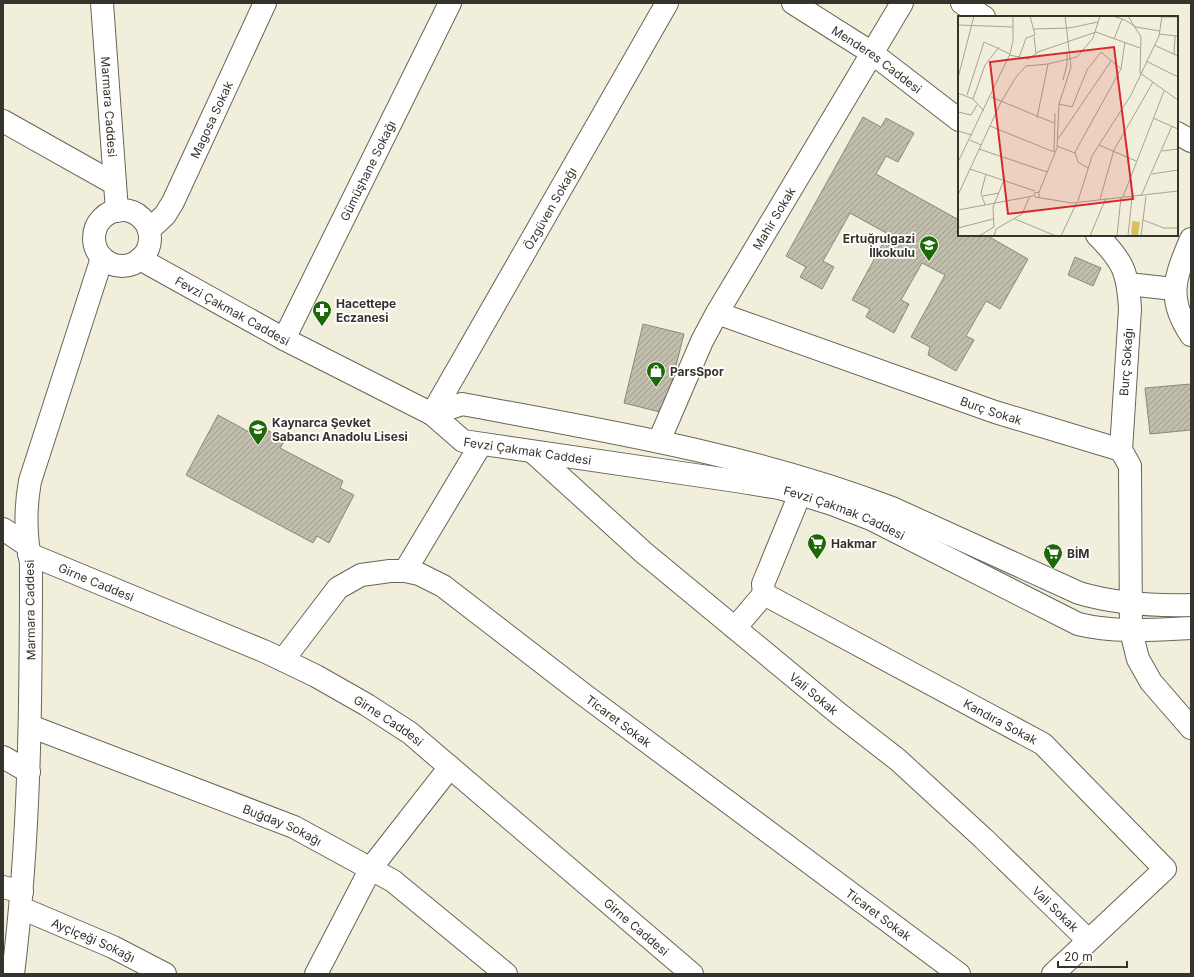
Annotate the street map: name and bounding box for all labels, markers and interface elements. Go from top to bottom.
inset map [958,16,1178,236]
street label: Menderes Caddesi [829,22,925,96]
street label: Marmara Caddesi [98,56,121,158]
street label: Magosa Sokak [187,78,236,161]
street label: Gümüşhane Sokağı [336,118,398,223]
street label: Özgüven Sokağı [520,164,579,252]
street label: Mahir Sokak [749,184,798,252]
place label: Ertuğrulgazi İlkokulu [843,231,915,260]
school or university icon: Ertuğrulgazi İlkokulu [918,234,940,262]
street label: Fevzi Çakmak Caddesi [173,273,293,348]
place label: Hacettepe Eczanesi [336,296,396,325]
pharmacy icon: Hacettepe Eczanesi [311,299,333,327]
street label: Burç Sokağı [1116,328,1136,396]
shop icon: ParsSpor [645,360,667,388]
place label: ParsSpor [670,364,724,379]
street label: Burç Sokak [958,393,1024,427]
place label: Kaynarca Şevket Sabancı Anadolu Lisesi [272,415,408,444]
school or university icon: Kaynarca Şevket Sabancı Anadolu Lisesi [247,418,269,446]
street label: Fevzi Çakmak Caddesi [463,434,592,467]
street label: Fevzi Çakmak Caddesi [782,482,908,542]
supermarket icon: Hakmar [806,532,828,560]
place label: Hakmar [831,536,877,551]
supermarket icon: BİM [1042,542,1064,570]
place label: BİM [1067,546,1090,561]
street label: Marmara Caddesi [22,559,38,660]
street label: Girne Caddesi [56,560,137,604]
street label: Vali Sokak [787,669,842,718]
street label: Ticaret Sokak [583,691,655,750]
street label: Girne Caddesi [351,692,427,749]
street label: Kandıra Sokak [961,695,1040,747]
street label: Buğday Sokağı [241,801,325,848]
street label: Vali Sokak [1029,883,1082,935]
street label: Ticaret Sokak [843,885,915,944]
street label: Girne Caddesi [601,895,672,959]
street label: Ayçiçeği Sokağı [49,914,138,965]
scale bar [1058,943,1127,969]
text: 20 m [1064,949,1093,964]

